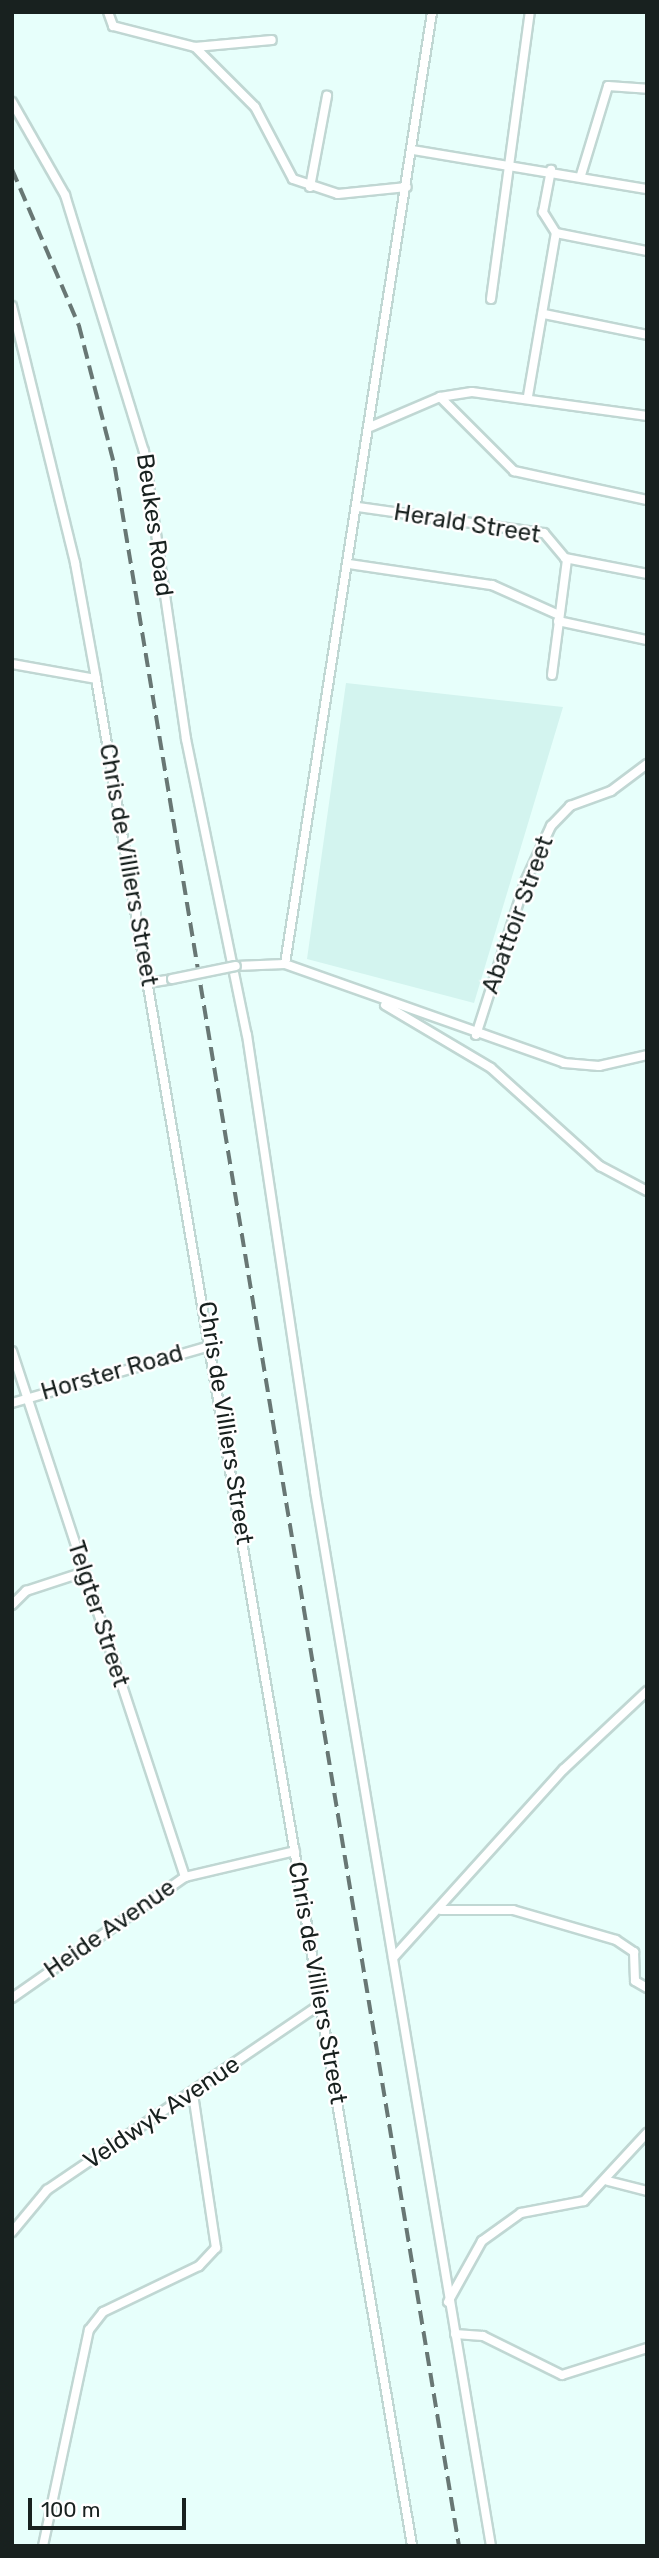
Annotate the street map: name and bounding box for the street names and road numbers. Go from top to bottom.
street label: Beukes Road [130,452,178,598]
street label: Herald Street [392,498,542,550]
street label: Chris de Villiers Street [92,741,164,989]
street label: Abattoir Street [476,832,560,998]
street label: Chris de Villiers Street [192,1299,258,1547]
street label: Horster Road [37,1339,187,1407]
street label: Telgter Street [61,1537,135,1691]
street label: Chris de Villiers Street [281,1859,353,2107]
street label: Heide Avenue [39,1873,181,1985]
street label: Veldwyk Avenue [78,2050,246,2176]

